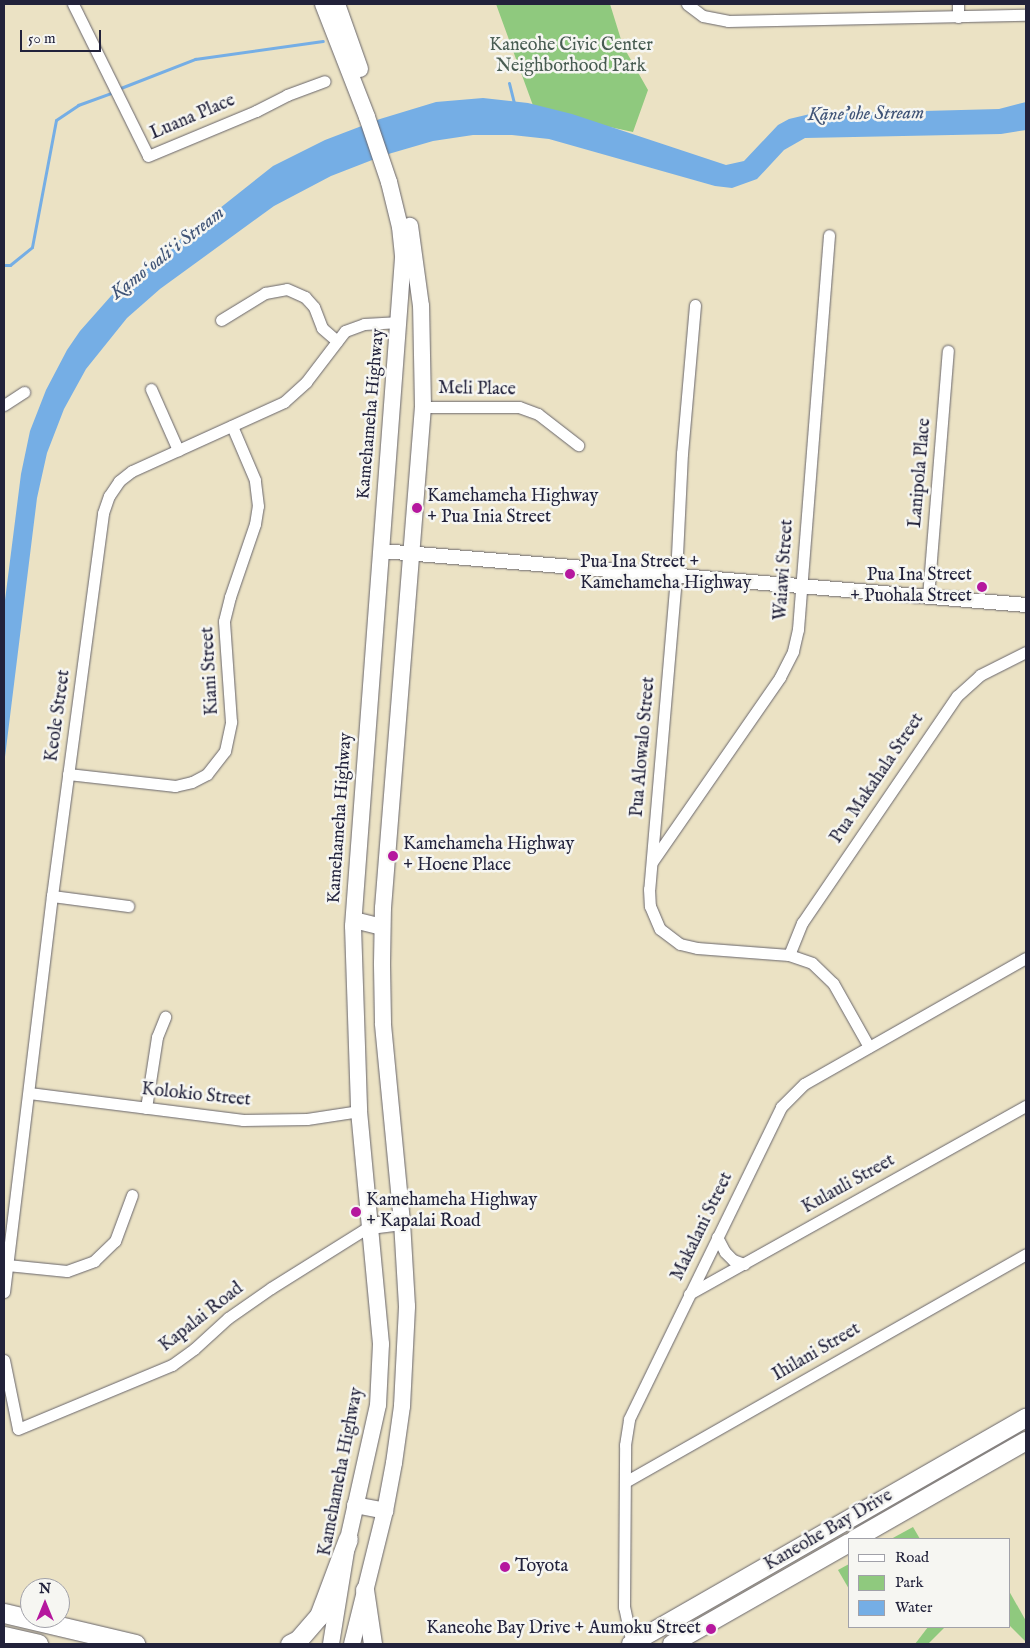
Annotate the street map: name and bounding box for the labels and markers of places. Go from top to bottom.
place label: Kamehameha Highway + Pua Inia Street [427,487,598,530]
marker: Kamehameha Highway + Pua Inia Street [411,502,423,514]
place label: Pua Ina Street + Kamehameha Highway [580,553,751,596]
place label: Pua Ina Street + Puohala Street [850,566,972,608]
marker: Pua Ina Street + Kamehameha Highway [564,568,576,580]
marker: Pua Ina Street + Puohala Street [976,581,988,593]
place label: Kamehameha Highway + Hoene Place [403,835,574,878]
marker: Kamehameha Highway + Hoene Place [387,850,399,862]
place label: Kamehameha Highway + Kapalai Road [366,1191,537,1234]
marker: Kamehameha Highway + Kapalai Road [350,1206,362,1218]
place label: Toyota [515,1556,568,1578]
marker: Toyota [499,1561,511,1573]
place label: Kaneohe Bay Drive + Aumoku Street [426,1618,701,1640]
marker: Kaneohe Bay Drive + Aumoku Street [705,1623,717,1635]

